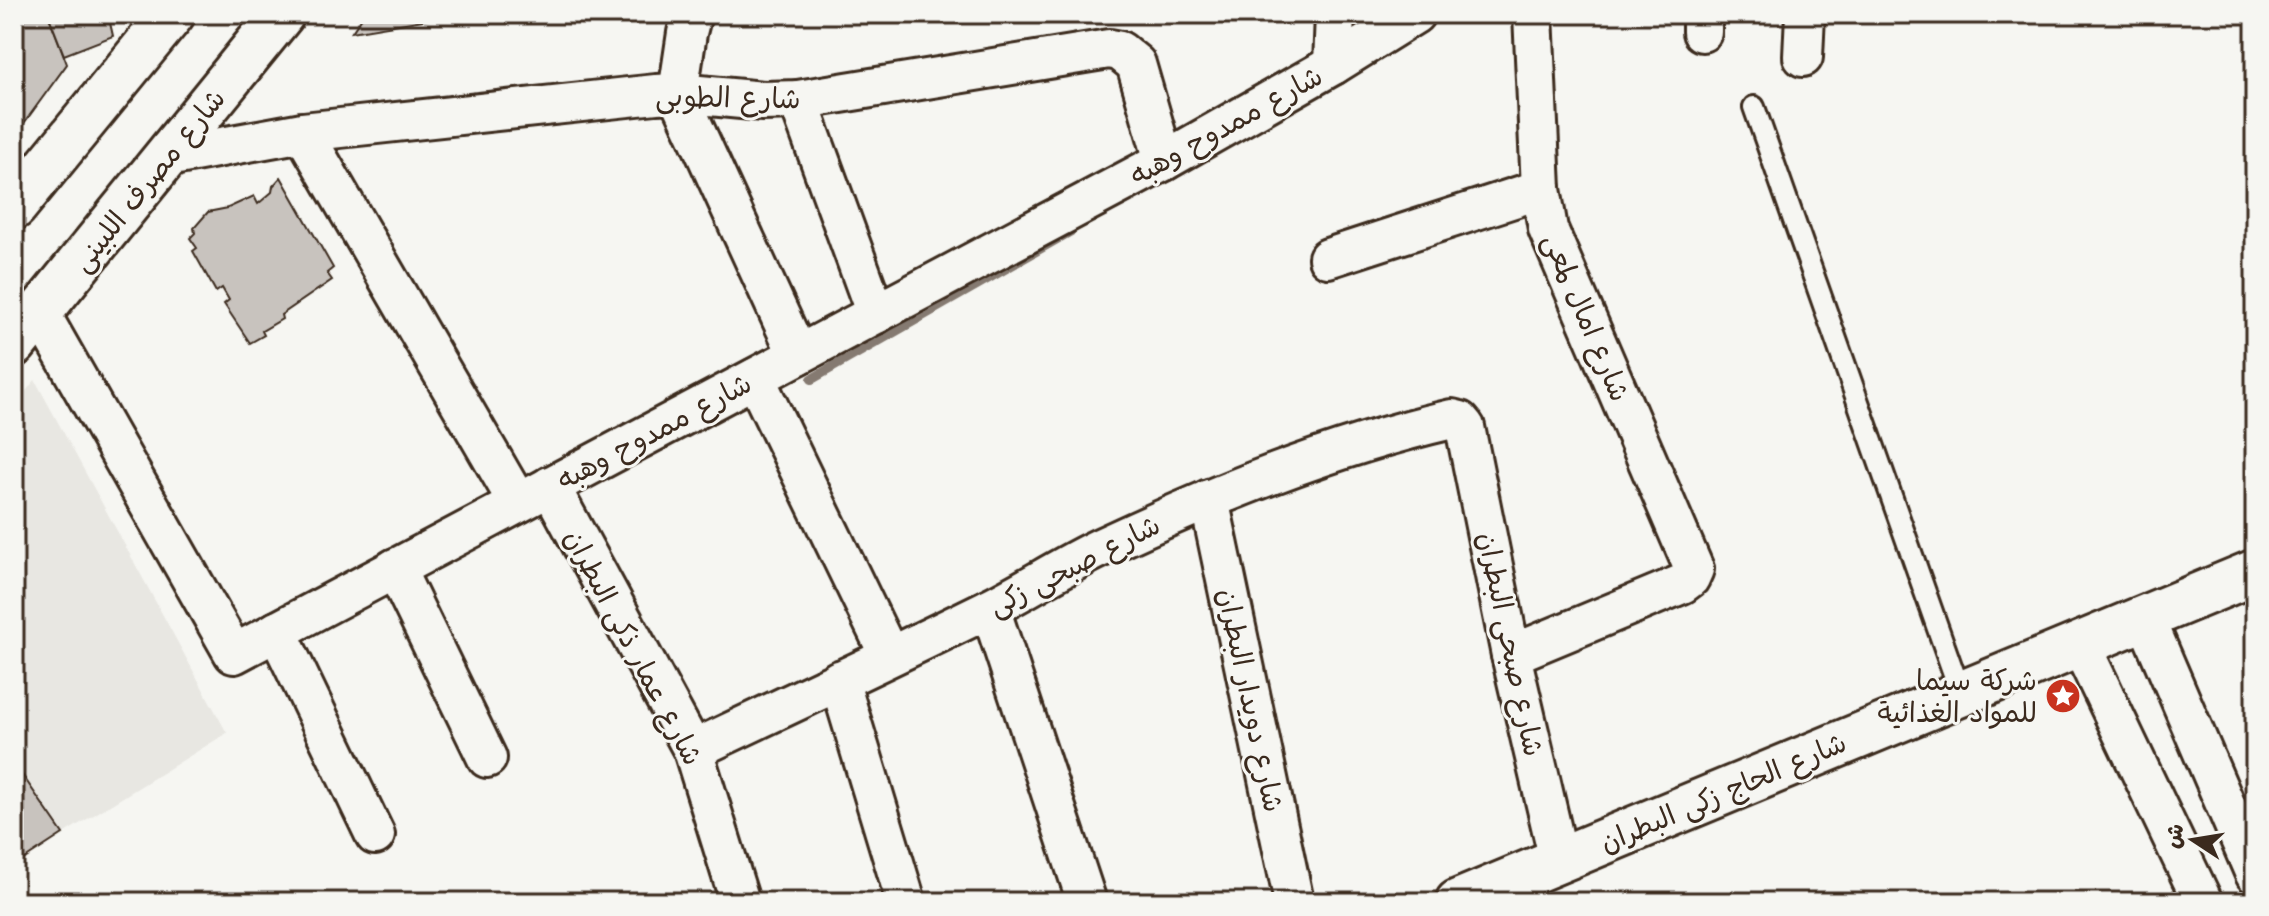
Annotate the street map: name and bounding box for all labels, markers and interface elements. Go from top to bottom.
street label: شارع ممدوح وهبه [1123,56,1330,195]
street label: شارع الطوبى [655,77,801,118]
street label: شارع مصرف اللبينى [62,81,234,280]
street label: شارع امال لمعى [1534,227,1640,407]
street label: شارع ممدوح وهبه [550,364,758,499]
street label: شارع صبحى زكى [982,505,1167,625]
street label: شارع عمار ذكى البطران [555,522,712,772]
street label: شارع صبحى البطران [1468,528,1553,760]
street label: شارع دويدار البطران [1208,585,1293,815]
place label: شركة سيما للمواد الغذائية [1878,661,2037,731]
place icon: شركة سيما للمواد الغذائية [2044,677,2082,715]
street label: شارع الحاج زكى البطران [1594,723,1852,862]
north arrow [2153,800,2233,880]
text: ش [2157,821,2191,851]

